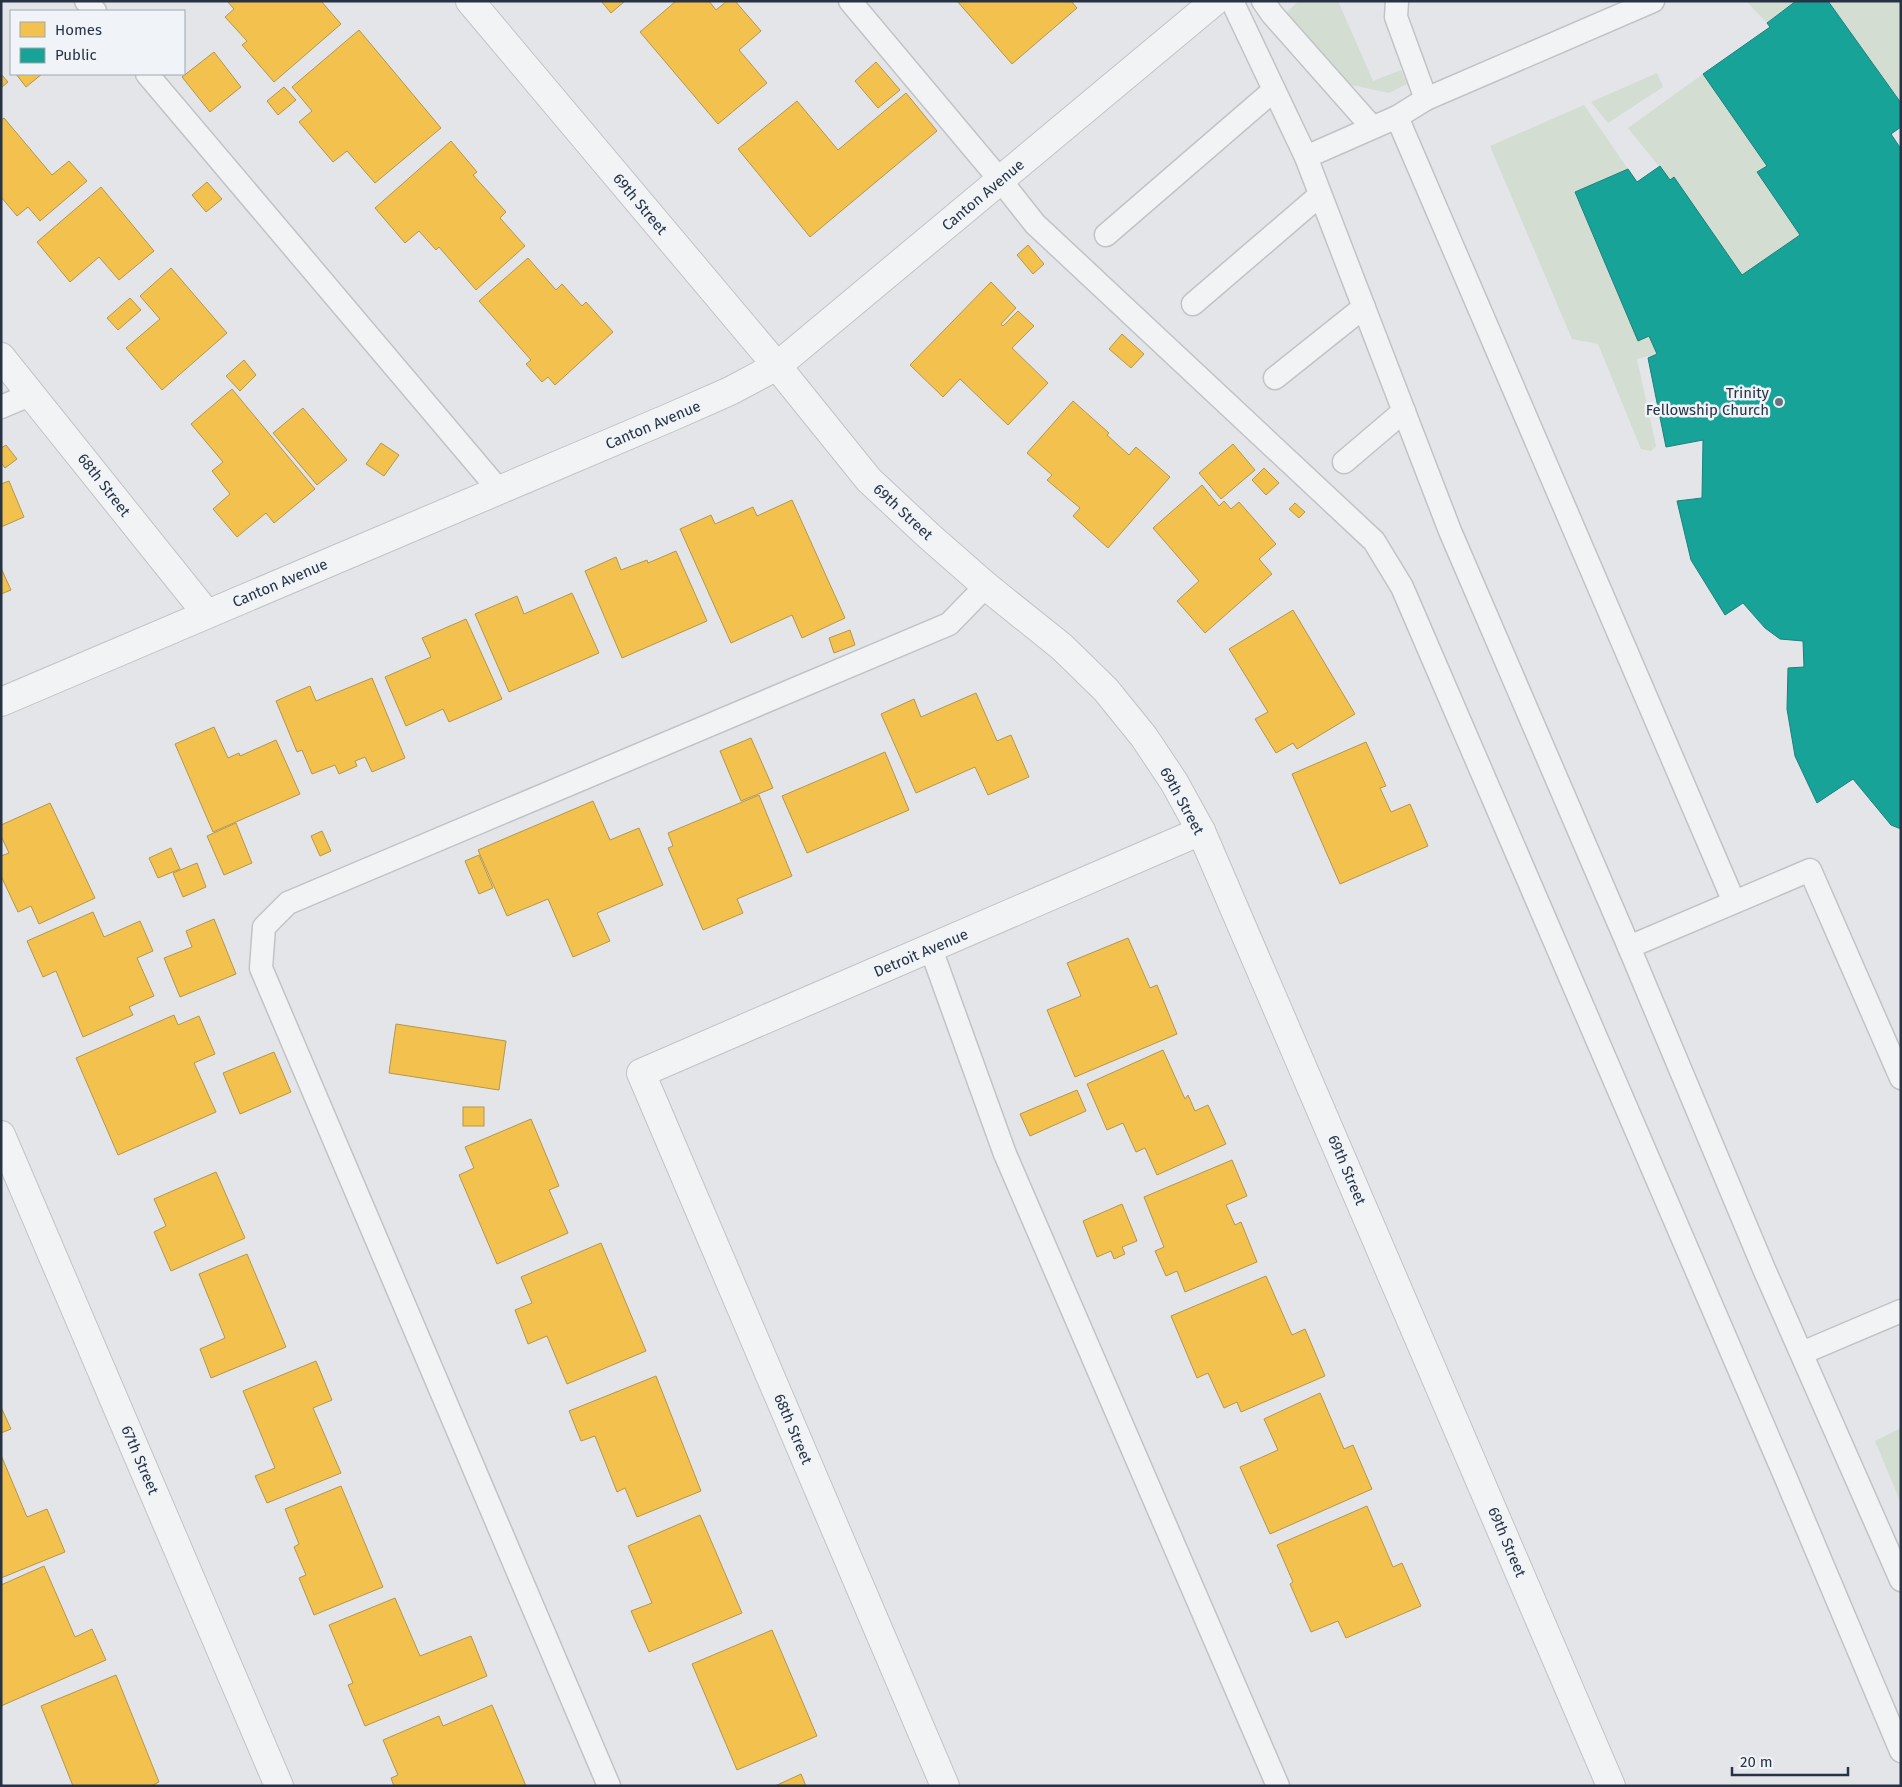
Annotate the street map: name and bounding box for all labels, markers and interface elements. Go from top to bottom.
legend [10,10,185,75]
text: Homes [55,21,102,39]
text: Public [55,46,97,64]
street label: Canton Avenue [938,155,1028,235]
street label: 69th Street [609,170,671,239]
place label: Trinity Fellowship Church [1646,384,1770,419]
marker: Trinity Fellowship Church [1773,396,1785,408]
street label: Canton Avenue [603,397,703,453]
street label: 68th Street [74,450,135,521]
street label: 69th Street [870,480,937,544]
street label: Canton Avenue [230,555,330,611]
street label: 69th Street [1156,764,1208,838]
street label: Detroit Avenue [871,925,971,981]
street label: 69th Street [1324,1132,1370,1208]
street label: 68th Street [770,1391,816,1468]
street label: 67th Street [117,1423,163,1498]
street label: 69th Street [1484,1504,1530,1580]
scale bar [1732,1744,1848,1776]
text: 20 m [1740,1753,1773,1771]

